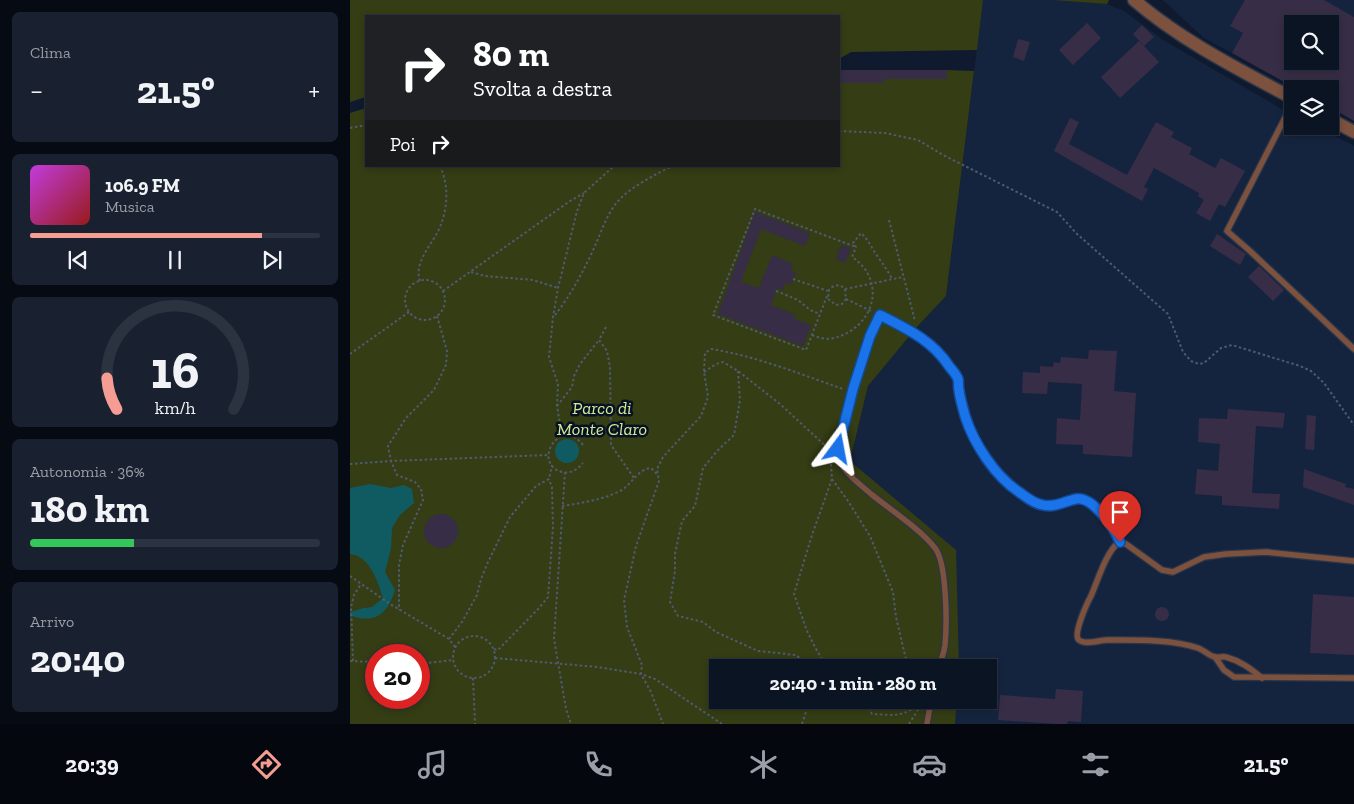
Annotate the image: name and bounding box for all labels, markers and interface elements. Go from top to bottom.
map controls [1284,15,1339,135]
button: search [1284,15,1339,70]
text: 80 m [473,33,549,75]
icon: right [390,35,455,100]
text: Clima [30,43,71,62]
text: 21.5° [137,67,215,113]
text: − [30,74,43,107]
text: + [308,74,320,107]
text: Svolta a destra [473,75,612,102]
button: layers [1284,80,1339,135]
icon: right [426,130,454,158]
text: Poi [390,133,416,156]
text: 106.9 FM [105,174,180,197]
text: Musica [105,197,154,216]
icon: previous [64,246,92,274]
icon: pause [161,246,189,274]
icon: next [258,246,286,274]
text: 16 [151,339,199,401]
text: km/h [155,397,195,419]
park label: Parco di Monte Claro [557,397,647,440]
position arrow [811,422,863,474]
text: Autonomia · 36% [30,462,145,481]
text: 180 km [30,486,149,532]
pin [1099,491,1141,542]
icon: arrive [1106,498,1134,526]
text: Arrivo [30,612,74,631]
text: 20:40 [30,636,125,682]
speed limit sign: 20 [365,644,430,709]
text: 20:40 · 1 min · 280 m [770,672,937,695]
icon: directions [249,747,284,782]
icon: music [415,747,450,782]
icon: phone [581,747,616,782]
icon: climate [746,747,781,782]
icon: car [912,747,947,782]
icon: filters [1078,747,1113,782]
text: 20:39 [65,751,119,778]
text: 21.5° [1243,751,1289,778]

